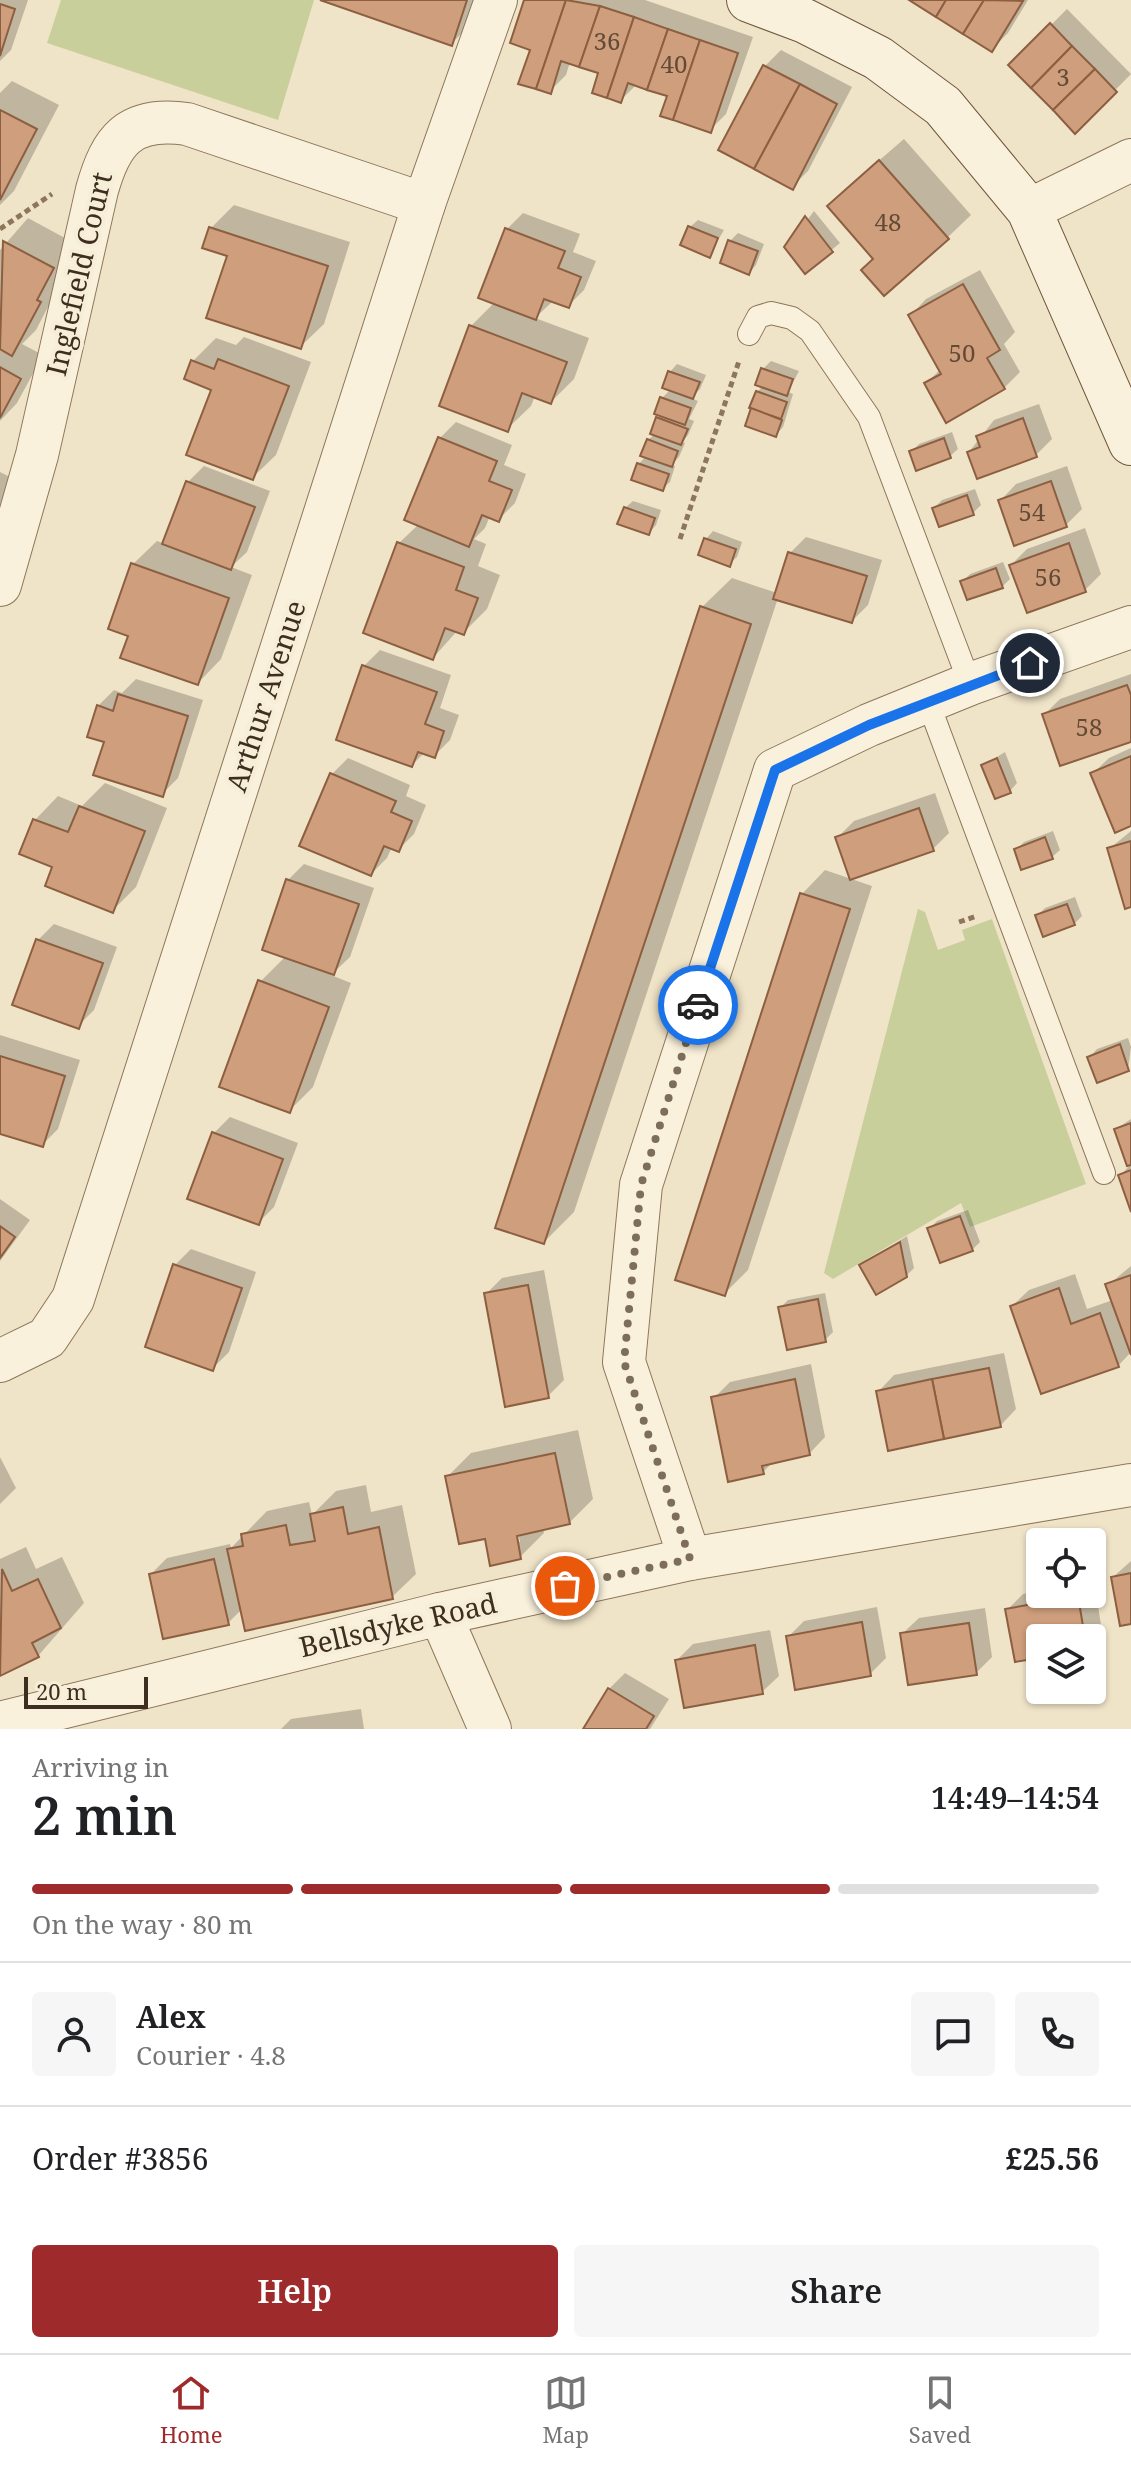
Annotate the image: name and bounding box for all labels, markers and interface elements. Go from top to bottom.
house number: 36 [594,24,620,57]
house number: 40 [661,47,687,80]
house number: 3 [1056,60,1070,93]
street label: Inglefield Court [36,168,120,379]
house number: 48 [875,205,901,238]
house number: 50 [949,336,975,369]
house number: 54 [1019,495,1046,528]
house number: 56 [1035,560,1061,593]
street label: Arthur Avenue [216,595,314,796]
pin [996,629,1064,697]
icon: home [1008,641,1052,685]
house number: 58 [1076,710,1102,743]
courier [658,965,738,1045]
icon: car [676,983,720,1027]
map controls [1026,1528,1106,1704]
button: locate [1026,1528,1106,1608]
pin [531,1552,599,1620]
icon: bag [543,1564,587,1608]
street label: Bellsdyke Road [295,1583,500,1665]
button: layers [1026,1624,1106,1704]
scale bar [24,1673,148,1709]
text: 20 m [36,1676,87,1706]
text: Arriving in [32,1749,169,1785]
text: 14:49–14:54 [931,1777,1099,1818]
text: 2 min [32,1779,177,1850]
text: On the way · 80 m [32,1906,253,1942]
button: person [32,1992,116,2076]
button: chat [911,1992,995,2076]
button: phone [1015,1992,1099,2076]
text: Alex [136,1996,206,2037]
text: Courier · 4.8 [136,2037,286,2073]
text: Order #3856 [32,2138,209,2179]
text: £25.56 [1006,2138,1099,2179]
button: Help [32,2245,558,2337]
button: Share [574,2245,1099,2337]
tab: Home [160,2371,223,2449]
tab: Map [542,2371,589,2449]
tab: Saved [909,2371,971,2449]

